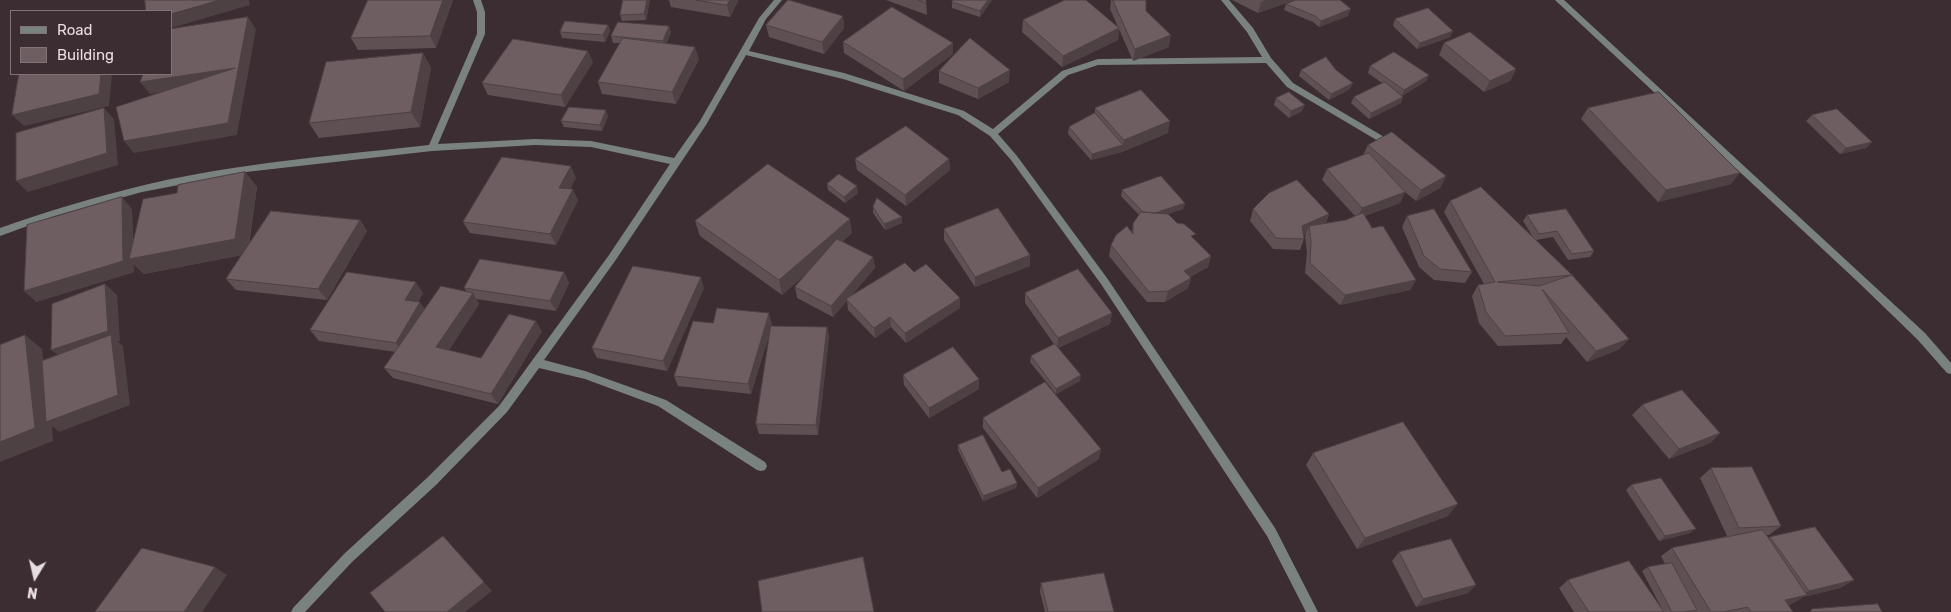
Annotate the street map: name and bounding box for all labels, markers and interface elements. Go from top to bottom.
legend [10,10,172,75]
text: Road [57,21,93,39]
text: Building [57,46,114,64]
north arrow [10,552,60,602]
text: N [26,583,39,601]

